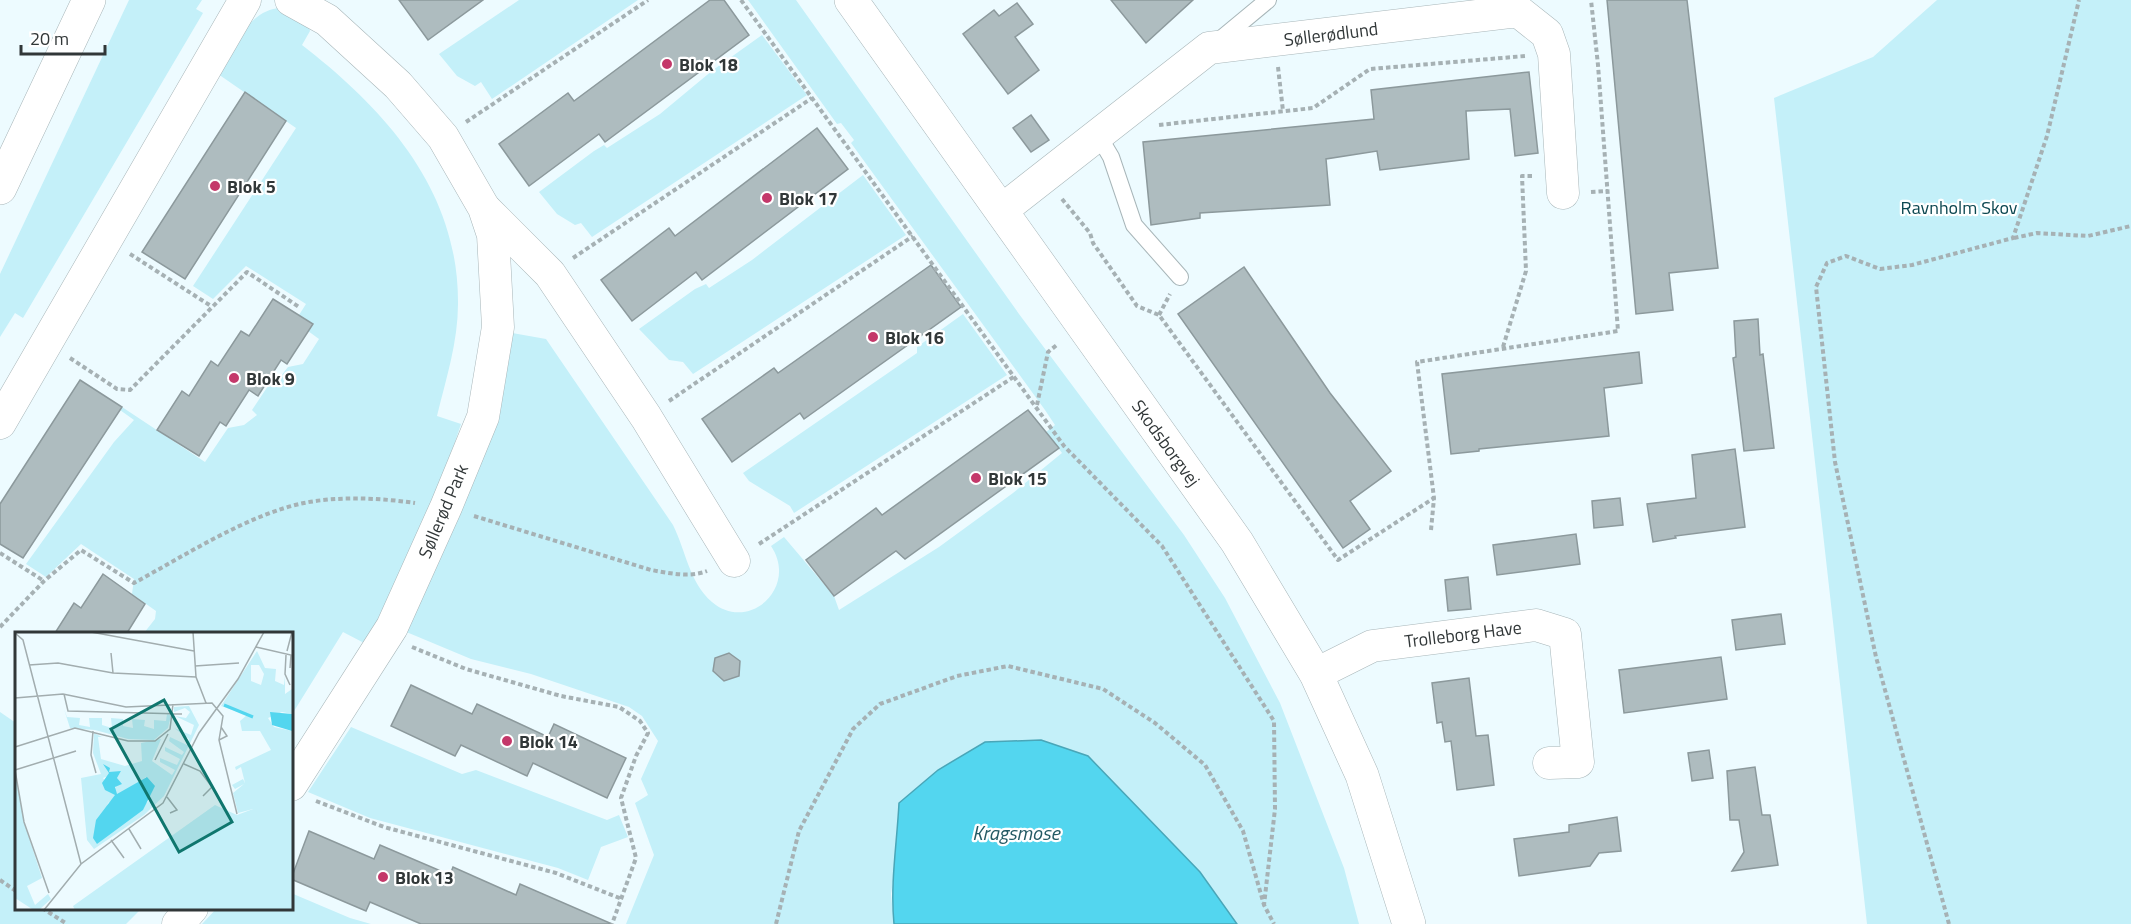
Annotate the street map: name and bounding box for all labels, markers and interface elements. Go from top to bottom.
street label: Søllerødlund [1282,15,1380,53]
scale bar [21,18,105,56]
text: 20 m [30,25,69,52]
place label: Blok 18 [679,51,738,78]
marker: Blok 18 [660,57,674,71]
place label: Blok 5 [227,173,276,200]
marker: Blok 5 [208,179,222,193]
place label: Blok 17 [779,185,838,212]
marker: Blok 17 [760,191,774,205]
park label: Ravnholm Skov [1901,194,2018,221]
place label: Blok 16 [885,324,944,351]
marker: Blok 16 [866,330,880,344]
place label: Blok 9 [246,365,295,392]
marker: Blok 9 [227,371,241,385]
street label: Skodsborgvej [1125,394,1207,492]
street label: Søllerød Park [411,459,475,562]
place label: Blok 15 [988,465,1047,492]
marker: Blok 15 [969,471,983,485]
street label: Trolleborg Have [1403,613,1523,655]
inset map [15,632,292,909]
place label: Blok 14 [519,728,578,755]
marker: Blok 14 [500,734,514,748]
water label: Kragsmose [972,817,1062,848]
place label: Blok 13 [395,864,454,891]
marker: Blok 13 [376,870,390,884]

